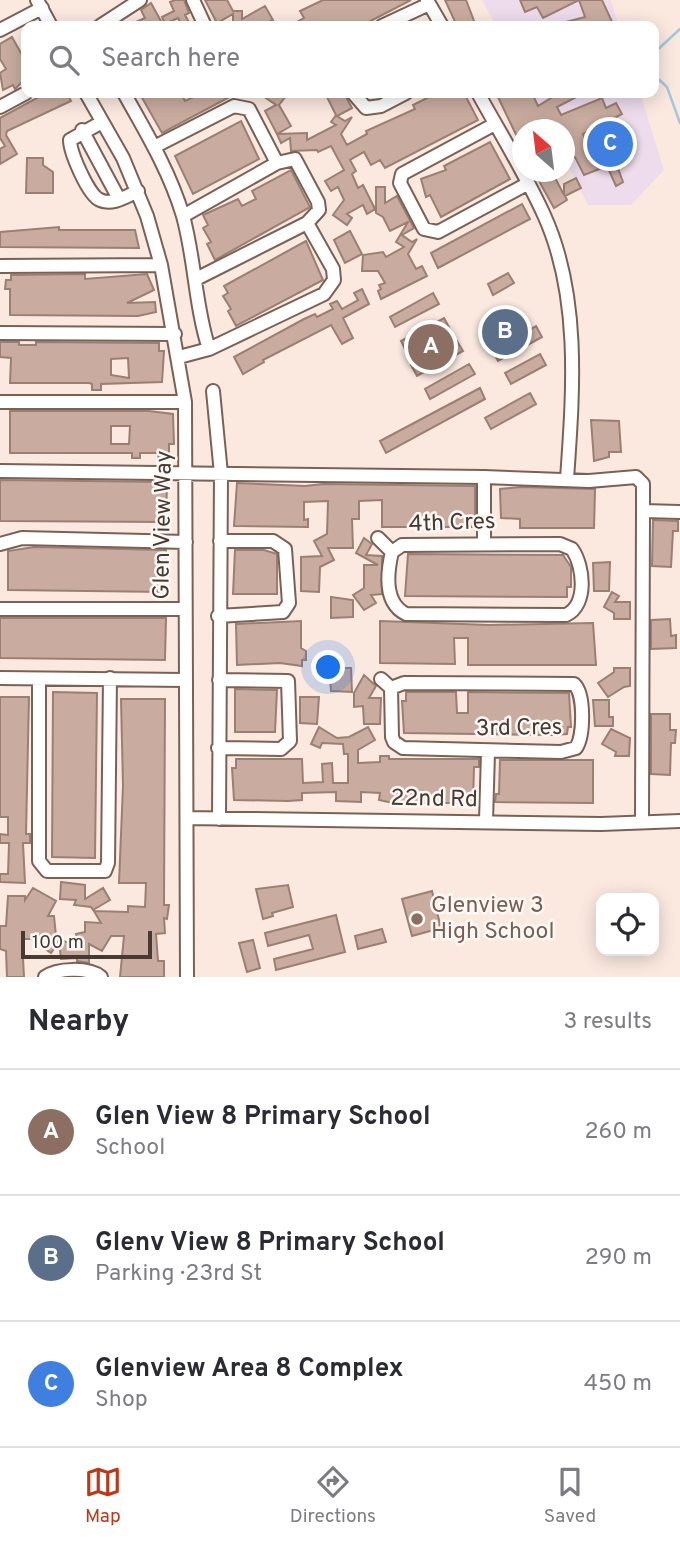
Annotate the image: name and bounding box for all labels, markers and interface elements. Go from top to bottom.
search box [21,21,659,98]
icon: search [45,41,83,79]
text: Search here [101,43,240,76]
pin: C [587,118,633,170]
north arrow [512,119,575,182]
pin: B [482,306,528,358]
pin: A [408,321,454,373]
street label: Glen View Way [148,450,180,600]
street label: 4th Cres [408,508,496,540]
your location [311,650,345,684]
street label: 3rd Cres [475,714,563,744]
street label: 22nd Rd [390,785,478,815]
place label: Glenview 3 High School [431,892,554,947]
map controls [596,893,659,956]
button: locate [596,893,659,956]
marker: Glenview 3 High School [409,911,425,927]
scale bar [21,928,152,960]
text: 100 m [32,931,84,955]
text: Nearby [28,1004,129,1041]
text: 3 results [563,1008,652,1037]
text: Glen View 8 Primary School [95,1101,431,1134]
text: A [43,1118,59,1147]
text: 260 m [585,1118,652,1147]
text: School [95,1134,165,1163]
text: Glenv View 8 Primary School [95,1227,445,1260]
text: B [43,1244,59,1273]
text: 290 m [585,1244,652,1273]
text: Parking · 23rd St [95,1260,262,1289]
text: Glenview Area 8 Complex [95,1353,404,1386]
text: C [44,1370,58,1399]
text: 450 m [584,1370,652,1399]
text: Shop [95,1386,148,1415]
tab: Map [84,1463,122,1529]
tab: Directions [290,1463,376,1529]
tab: Saved [544,1463,596,1529]

